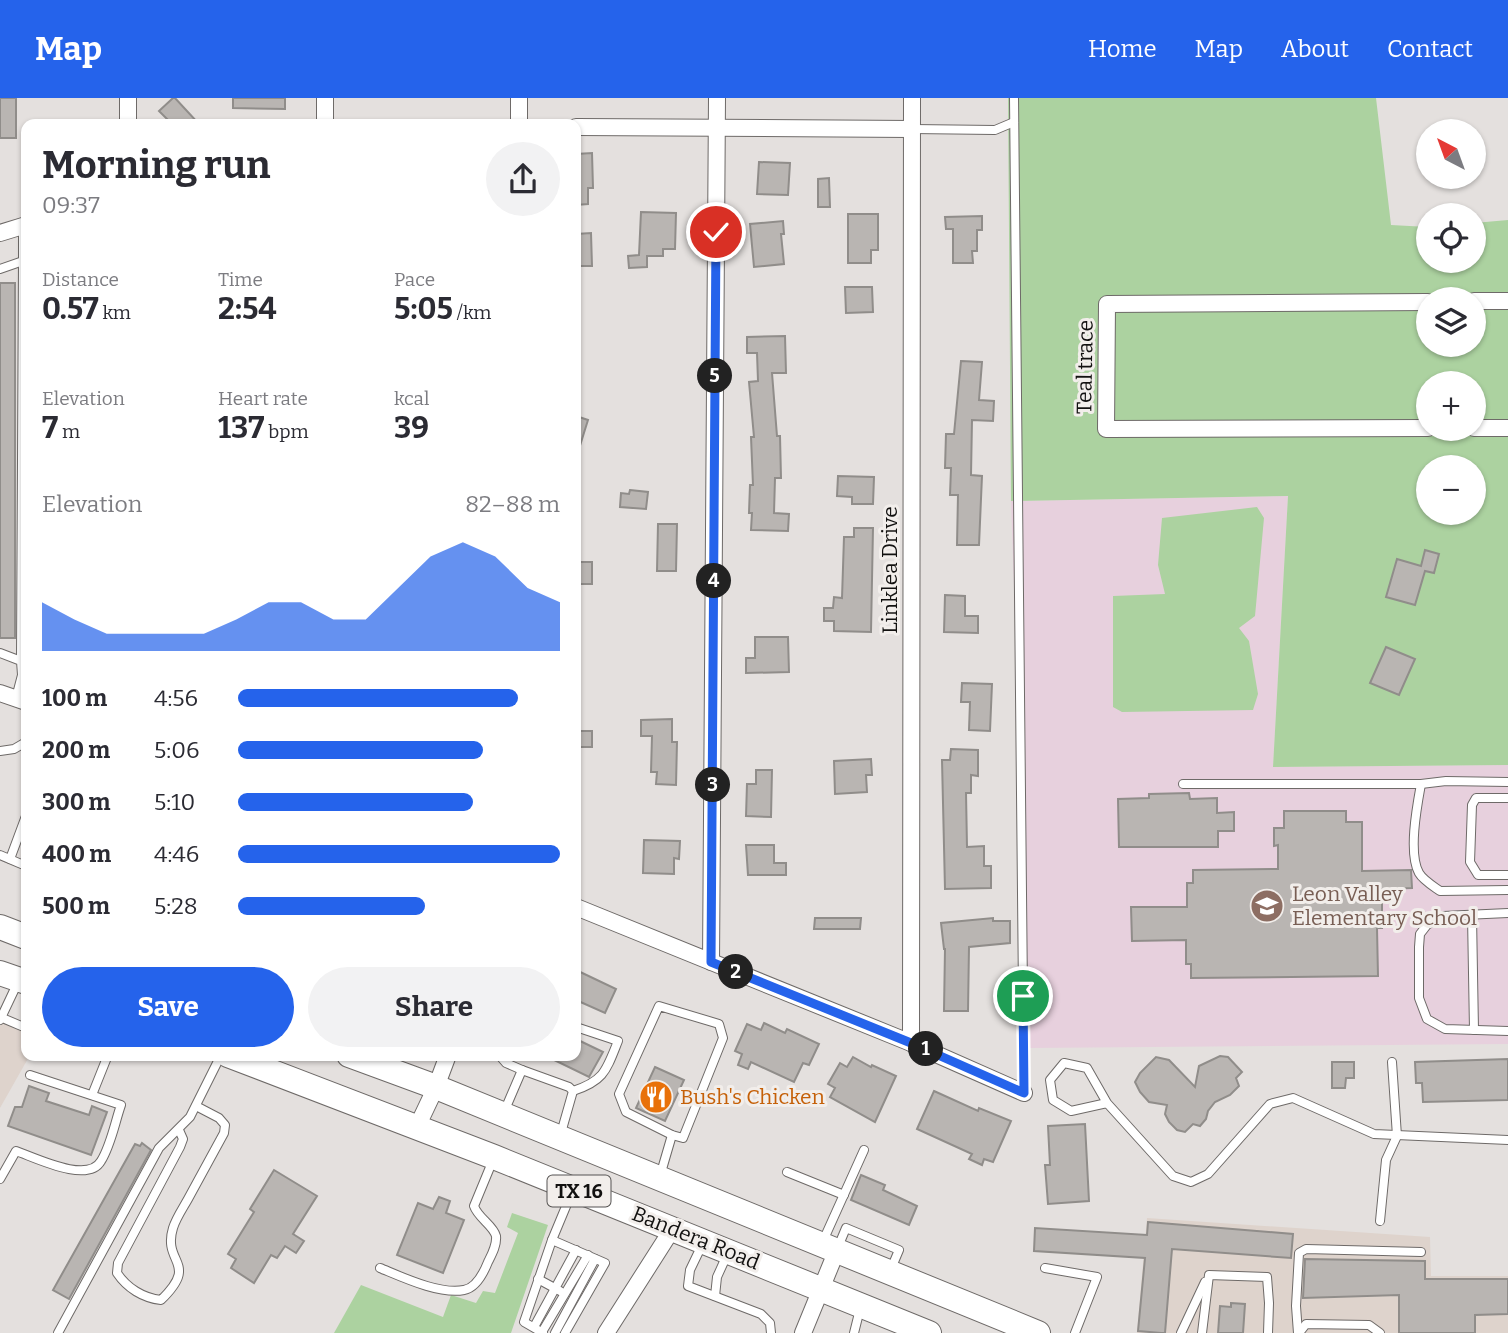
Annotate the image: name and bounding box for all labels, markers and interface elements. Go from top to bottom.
text: Map [35,29,102,69]
text: Home [1088,35,1157,63]
text: Map [1195,35,1243,63]
text: About [1281,35,1349,63]
text: Contact [1387,35,1473,63]
north arrow [1416,119,1486,189]
map controls [1416,119,1486,525]
text: Morning run [42,142,270,188]
button: share [486,142,560,216]
text: 09:37 [42,191,100,219]
pin [686,202,746,262]
button: locate [1416,203,1486,273]
icon: check [697,213,735,251]
text: Distance [42,268,119,291]
text: Time [218,268,263,291]
text: Pace [394,268,435,291]
button: layers [1416,287,1486,357]
text: 0.57 [42,291,99,327]
text: 2:54 [218,291,277,327]
text: 5:05 [394,291,453,327]
text: km [99,301,131,324]
text: /km [453,301,492,324]
street label: Teal trace [1071,320,1099,414]
pin: 5 [698,358,732,394]
text: 5 [709,364,720,387]
button: + [1416,371,1486,441]
text: Elevation [42,387,125,410]
text: Heart rate [218,387,308,410]
text: kcal [394,387,429,410]
text: 7 [42,410,58,446]
text: 137 [218,410,264,446]
text: 39 [394,410,429,446]
text: m [58,420,80,443]
text: bpm [264,420,309,443]
button: − [1416,455,1486,525]
text: Elevation [42,490,142,518]
text: 82–88 m [465,490,560,518]
street label: Linklea Drive [877,506,903,634]
pin: 4 [696,564,732,598]
text: 4 [708,569,719,592]
text: 100 m [42,684,107,712]
text: 4:56 [154,684,198,712]
text: 200 m [42,736,110,764]
text: 5:06 [154,736,199,764]
pin: 3 [696,768,730,802]
text: 3 [707,773,718,796]
text: 300 m [42,788,111,816]
text: 5:10 [154,788,195,816]
text: 400 m [42,840,111,868]
text: 4:46 [154,840,199,868]
place label: Leon Valley Elementary School [1292,881,1477,931]
school or university icon: Leon Valley Elementary School [1248,887,1286,925]
text: 500 m [42,892,110,920]
text: 5:28 [154,892,197,920]
pin: 2 [718,954,754,990]
text: 2 [730,960,741,983]
pin [993,966,1053,1026]
button: Save [42,967,294,1047]
button: Share [308,967,560,1047]
icon: arrive [1004,977,1042,1015]
pin: 1 [908,1032,944,1066]
text: 1 [921,1037,930,1060]
restaurant icon: Bush's Chicken [637,1078,675,1116]
place label: Bush's Chicken [680,1084,825,1110]
road number: TX 16 [548,1176,610,1206]
street label: Bandera Road [628,1201,764,1275]

